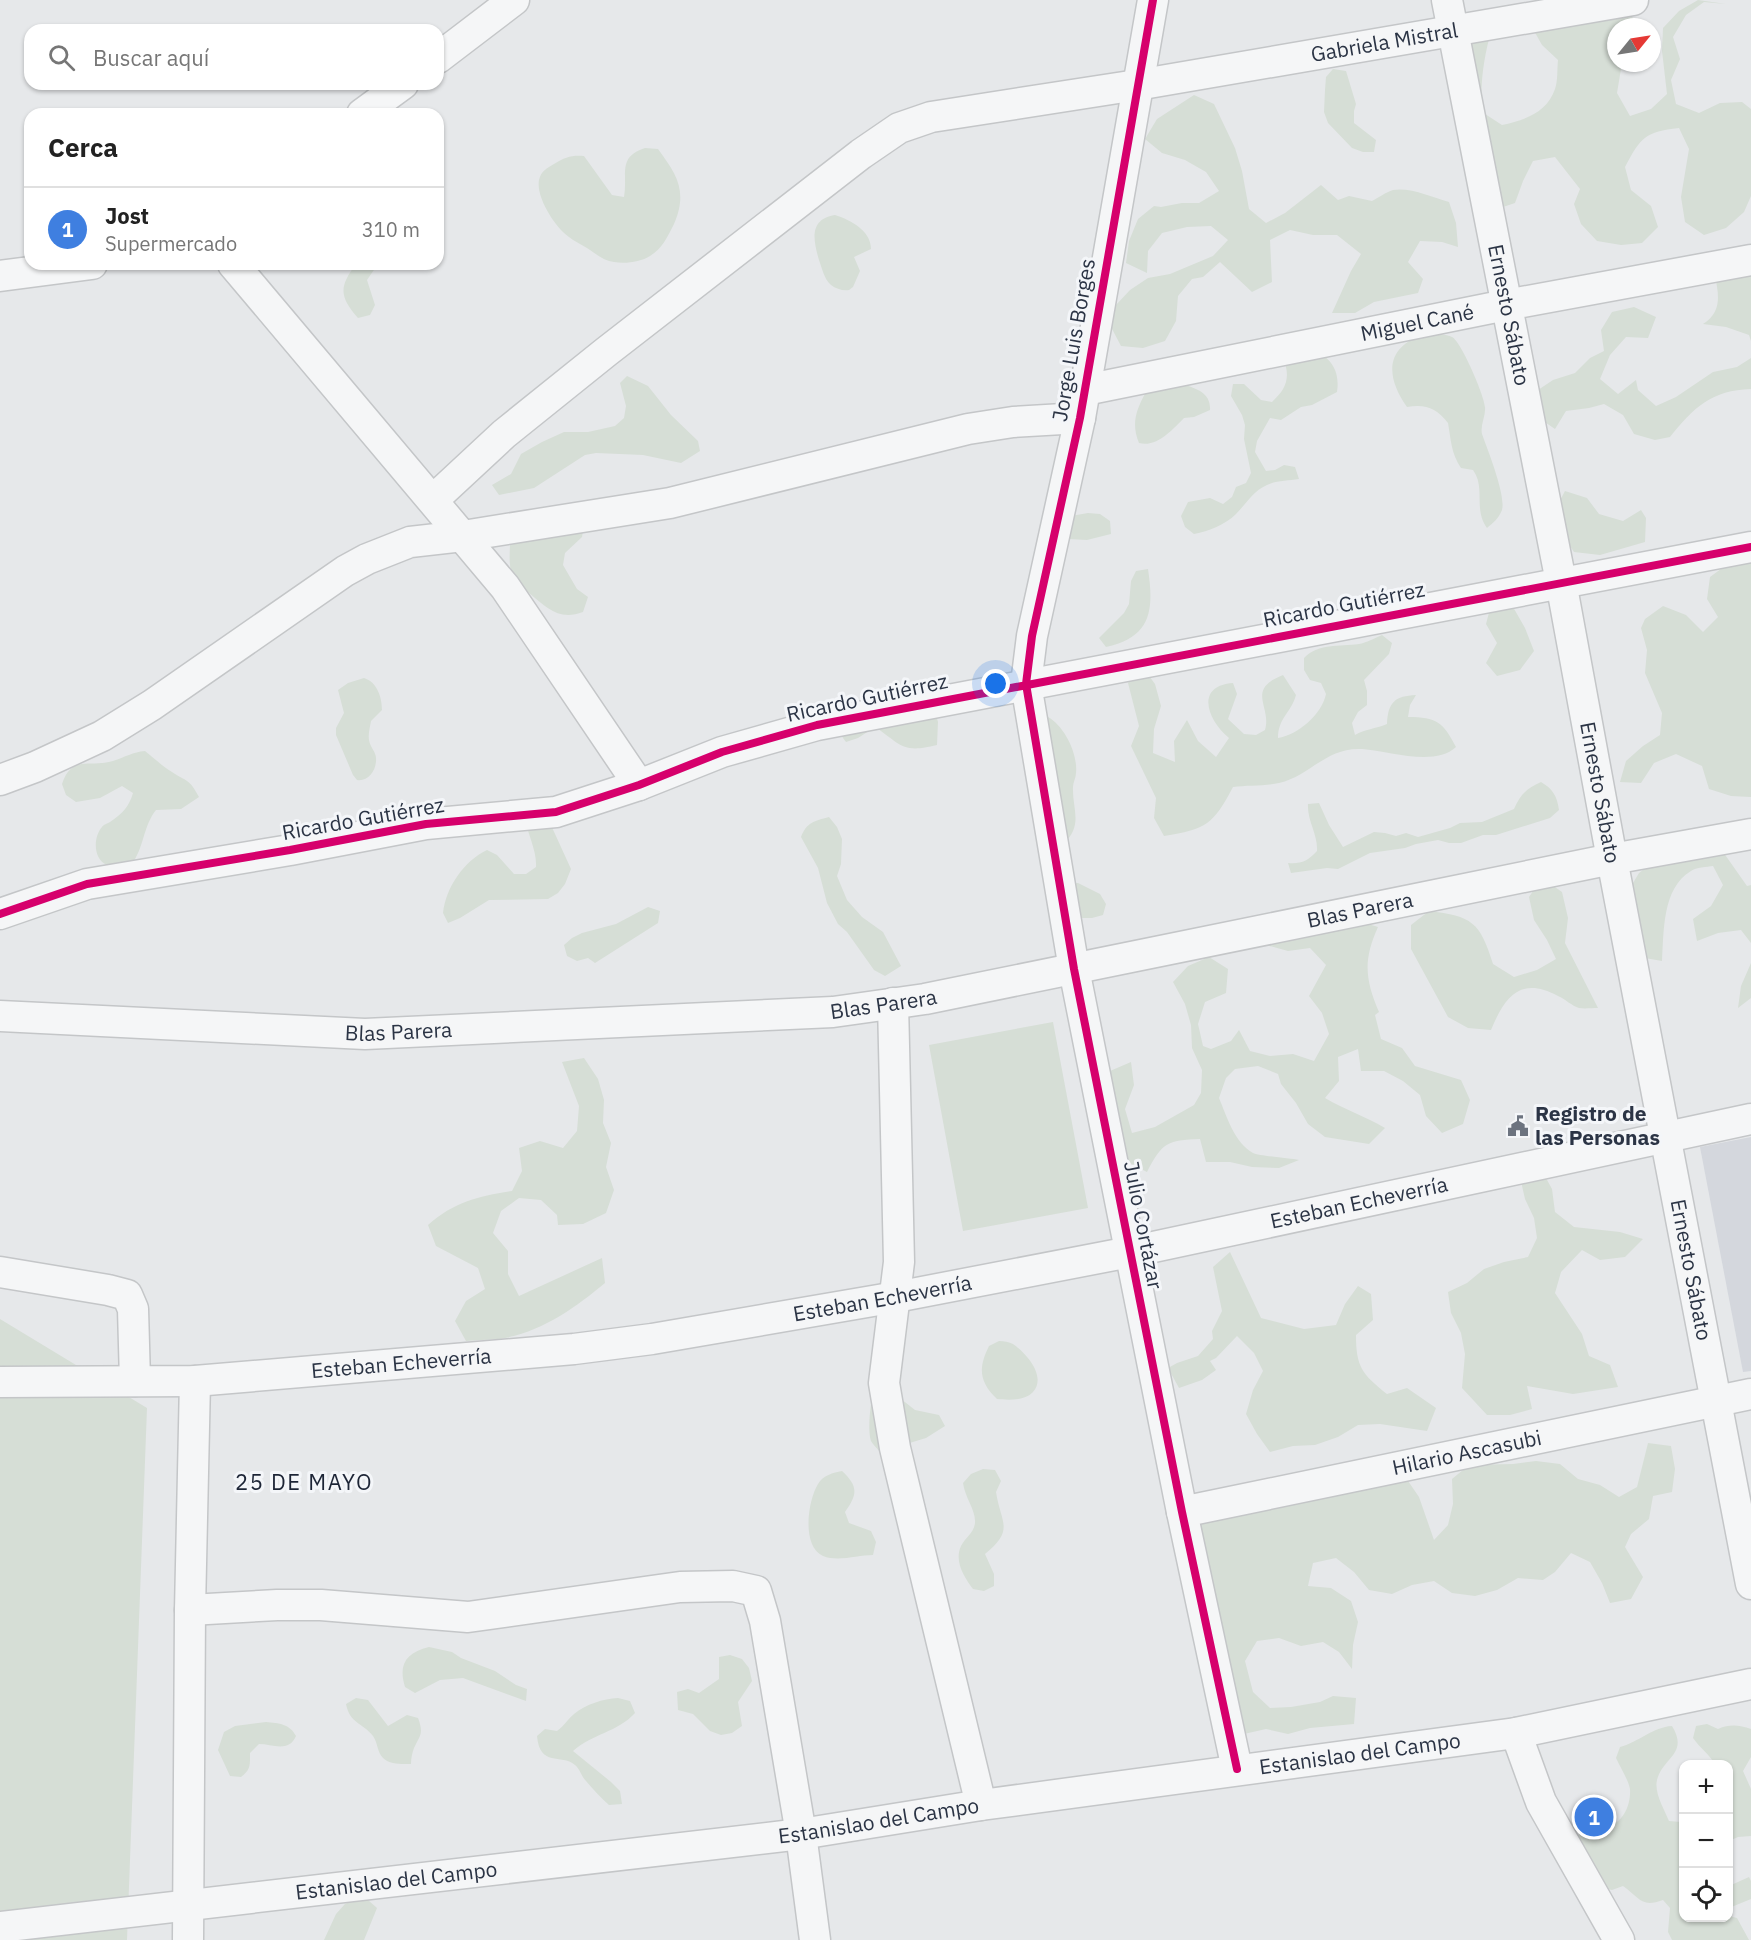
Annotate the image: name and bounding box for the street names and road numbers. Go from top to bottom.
street label: Gabriela Mistral [1309,15,1460,68]
street label: Ernesto Sábato [1482,242,1537,388]
street label: Jorge Luis Borges [1045,256,1101,424]
street label: Miguel Cané [1358,297,1476,347]
street label: Ricardo Gutiérrez [1261,575,1427,633]
street label: Ricardo Gutiérrez [784,666,950,728]
street label: Ernesto Sábato [1574,719,1627,865]
street label: Ricardo Gutiérrez [280,790,446,846]
street label: Blas Parera [1304,885,1415,934]
street label: Blas Parera [828,982,939,1025]
street label: Blas Parera [344,1015,453,1047]
street label: Julio Cortázar [1118,1158,1170,1292]
street label: Esteban Echeverría [1267,1169,1450,1235]
street label: Ernesto Sábato [1664,1197,1719,1343]
street label: Esteban Echeverría [791,1268,974,1327]
street label: Esteban Echeverría [310,1341,493,1384]
street label: Hilario Ascasubi [1390,1423,1544,1481]
street label: Estanislao del Campo [1257,1726,1462,1780]
street label: Estanislao del Campo [777,1791,981,1850]
street label: Estanislao del Campo [294,1854,499,1906]

